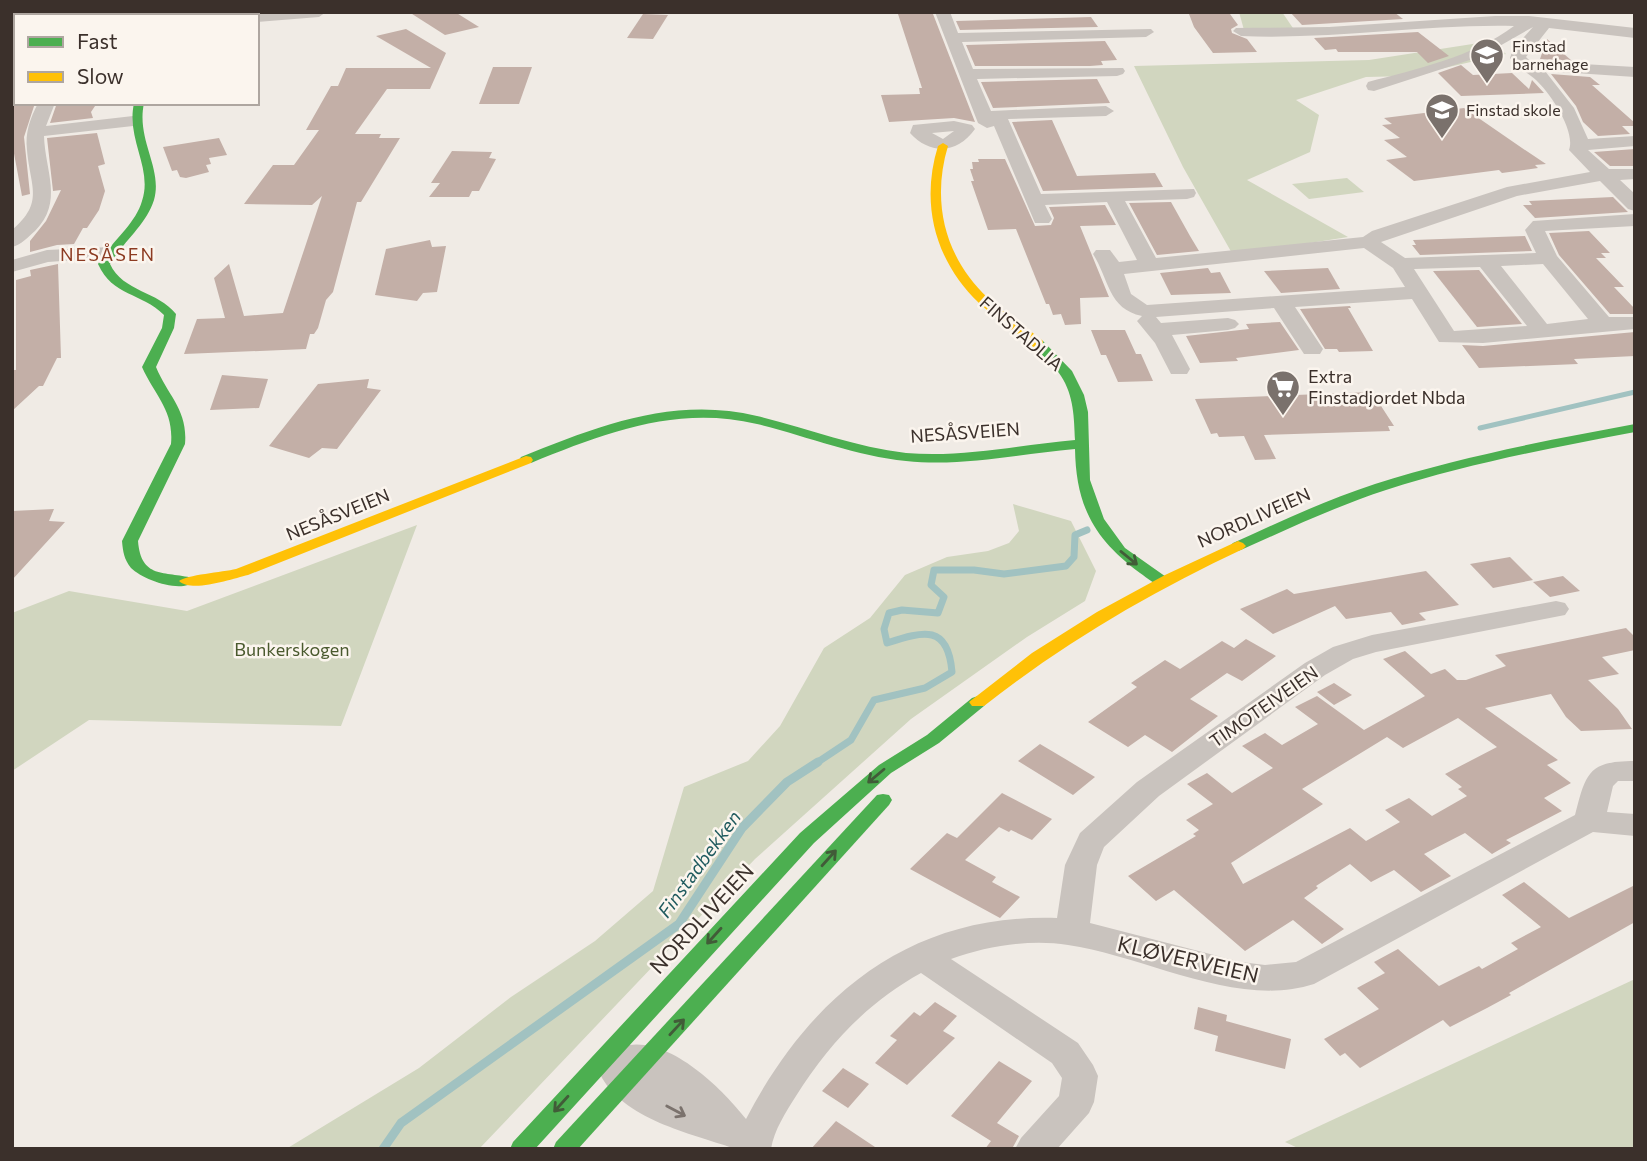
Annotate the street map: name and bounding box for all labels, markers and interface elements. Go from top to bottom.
legend [14,14,259,105]
text: Fast [77,28,118,53]
school or university icon: Finstad barnehage [1468,36,1506,85]
place label: Finstad barnehage [1512,36,1588,73]
text: Slow [77,63,124,88]
school or university icon: Finstad skole [1423,91,1461,140]
place label: Finstad skole [1466,100,1561,119]
district label: NESÅSEN [60,243,156,265]
street label: FINSTADLIA [976,291,1068,375]
place label: Extra Finstadjordet Nbda [1308,365,1465,408]
supermarket icon: Extra Finstadjordet Nbda [1264,368,1302,417]
street label: NESÅSVEIEN [909,417,1020,447]
street label: NORDLIVEIEN [1194,482,1313,552]
street label: NESÅSVEIEN [283,483,393,545]
one-way arrow [1120,550,1138,565]
park label: Bunkerskogen [234,638,350,660]
street label: TIMOTEIVEIEN [1205,661,1322,752]
one-way arrow [867,768,885,784]
water label: Finstadbekken [652,806,745,922]
one-way arrow [821,849,837,867]
street label: NORDLIVEIEN [644,858,758,978]
one-way arrow [706,927,723,944]
street label: KLØVERVEIEN [1115,930,1261,987]
one-way arrow [669,1018,685,1036]
one-way arrow [553,1095,569,1113]
one-way arrow [665,1105,686,1119]

